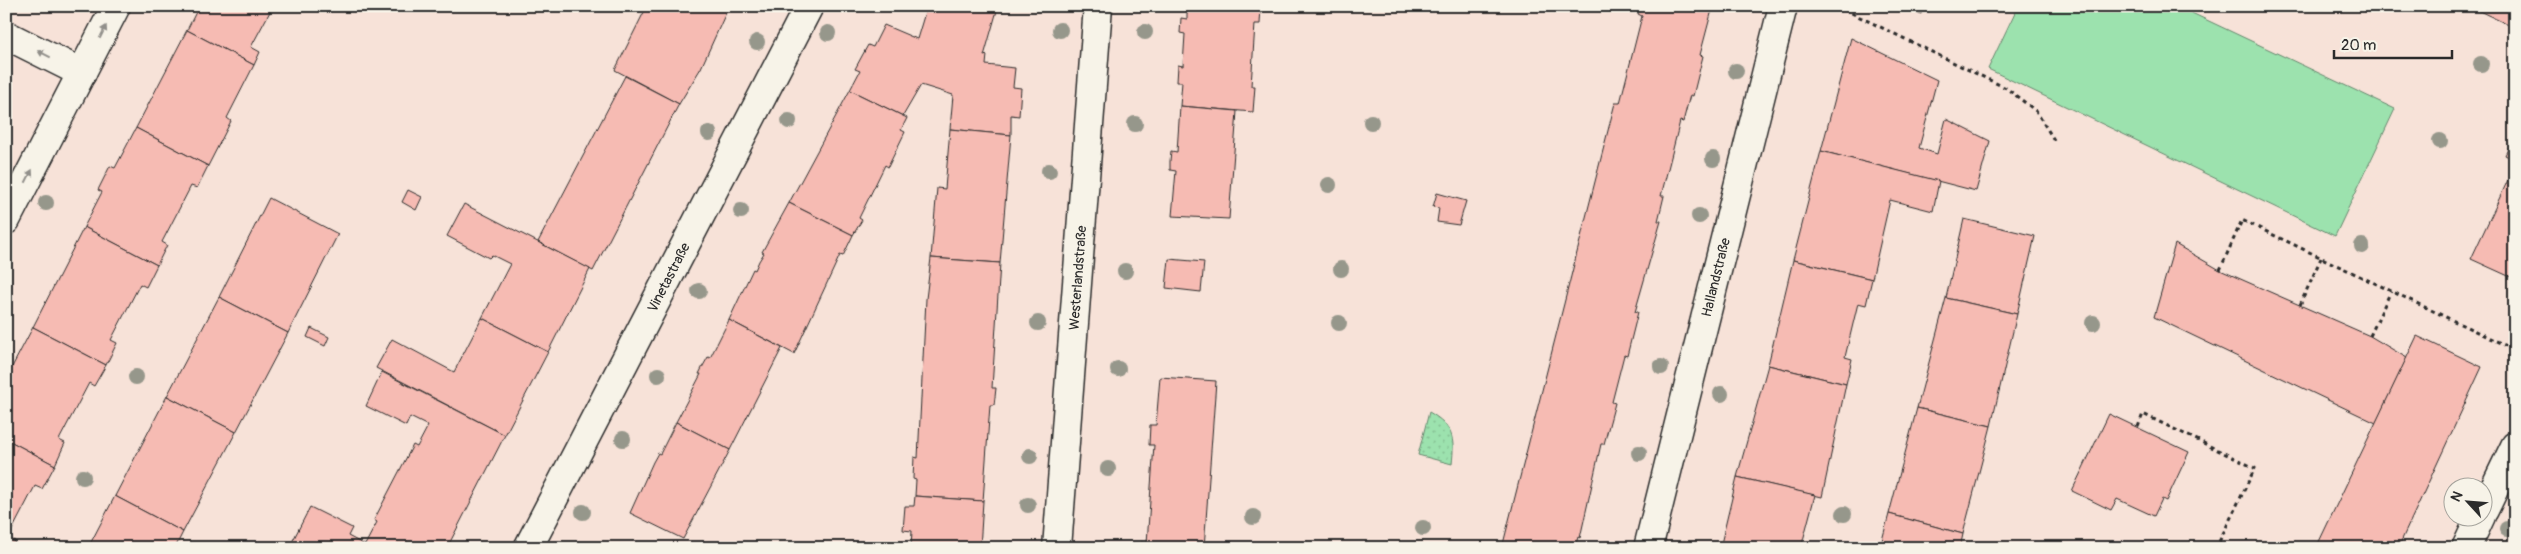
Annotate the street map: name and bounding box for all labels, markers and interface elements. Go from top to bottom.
one-way arrow [99,25,107,39]
scale bar [2334,28,2451,60]
text: 20 m [2341,36,2376,55]
one-way arrow [37,50,51,58]
one-way arrow [25,169,33,184]
street label: Westerlandstraße [1065,225,1090,331]
street label: Hallandstraße [1697,236,1733,319]
street label: Vinetastraße [643,240,693,315]
north arrow [2444,476,2494,526]
text: N [2447,489,2466,505]

